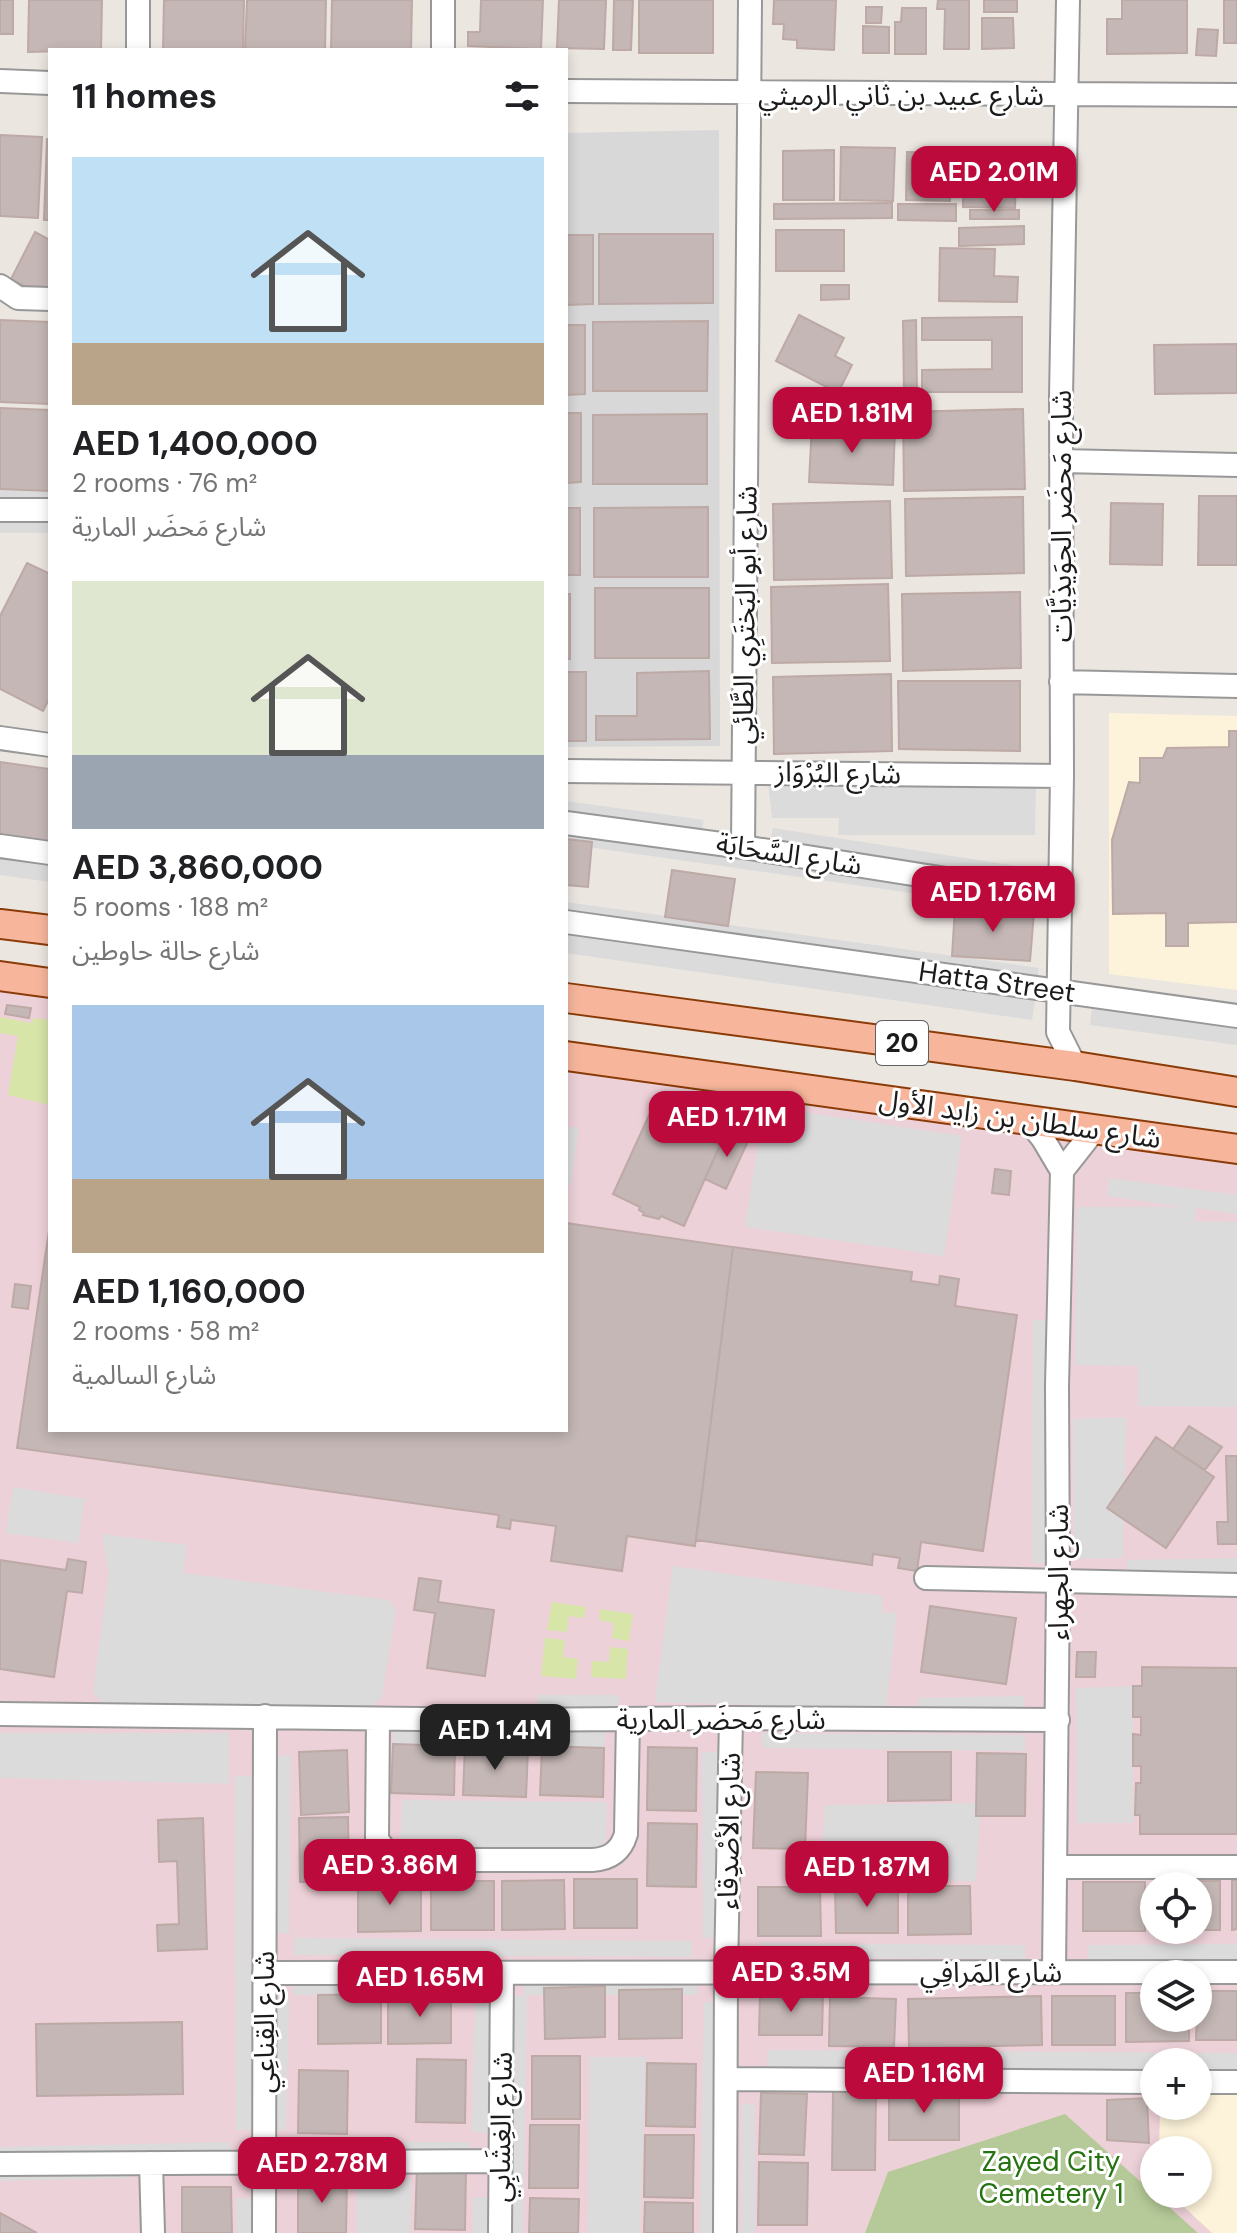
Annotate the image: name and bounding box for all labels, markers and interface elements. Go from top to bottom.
text: 11 homes [72,74,217,119]
icon: filters [500,74,544,118]
street label: شارع عبيد بن ثاني الرميثي [758,77,1044,116]
pin: AED 2.01M [902,146,1086,214]
text: AED 2.01M [929,155,1059,189]
icon: home [236,209,380,353]
pin: AED 1.81M [760,387,944,455]
street label: شارع مَحضَر الحِوَيذِيَّات [1043,390,1082,642]
text: AED 1.81M [791,396,913,430]
text: AED 1,400,000 [72,421,318,466]
text: 2 rooms · 76 m² [72,466,257,500]
street label: شارع أبو البَختَرِي الطَّائِي [724,485,768,745]
text: شارع مَحضَر المارية [72,510,266,544]
icon: home [236,633,380,777]
street label: شارع البُرْوَاز [774,753,901,795]
street label: شارع السَّحَابَة [713,824,864,886]
text: AED 3,860,000 [72,845,323,890]
pin: AED 1.76M [901,866,1085,934]
text: AED 1.76M [930,875,1056,909]
text: 5 rooms · 188 m² [72,890,268,924]
text: شارع حالة حاوطين [72,934,260,968]
street label: Hatta Street [916,953,1078,1011]
road number: 20 [876,1021,928,1065]
icon: home [236,1057,380,1201]
street label: شارع سلطان بن زايد الأول [876,1081,1163,1159]
pin: AED 1.71M [635,1091,819,1159]
text: AED 1.71M [667,1100,787,1134]
text: AED 1,160,000 [72,1269,306,1314]
text: 2 rooms · 58 m² [72,1314,259,1348]
text: شارع السالمية [72,1358,216,1392]
street label: شارع الجهراء [1040,1504,1079,1640]
street label: شارع مَحضَر المارية [616,1701,826,1740]
pin: AED 1.4M [412,1704,578,1772]
text: AED 1.4M [438,1713,552,1747]
street label: شارع الأصْدِقاء [709,1752,751,1910]
pin: AED 3.86M [298,1839,482,1907]
pin: AED 1.87M [775,1841,959,1909]
text: AED 3.86M [322,1848,458,1882]
text: AED 1.87M [803,1850,931,1884]
map controls [1140,1872,1212,2208]
button: locate [1140,1872,1212,1944]
pin: AED 3.5M [708,1946,874,2014]
street label: شارع القِناعِي [246,1951,285,2093]
pin: AED 1.65M [328,1951,512,2019]
street label: شارع المَرافِي [920,1954,1062,1993]
text: AED 3.5M [731,1955,851,1989]
text: AED 1.65M [356,1960,484,1994]
button: layers [1140,1960,1212,2032]
pin: AED 1.16M [832,2047,1016,2115]
button: + [1140,2048,1212,2120]
street label: شارع الغِشَابِي [481,2051,523,2203]
text: AED 1.16M [863,2056,985,2090]
button: − [1140,2136,1212,2208]
pin: AED 2.78M [230,2137,414,2205]
park label: Zayed City Cemetery 1 [979,2143,1123,2212]
text: AED 2.78M [256,2146,388,2180]

